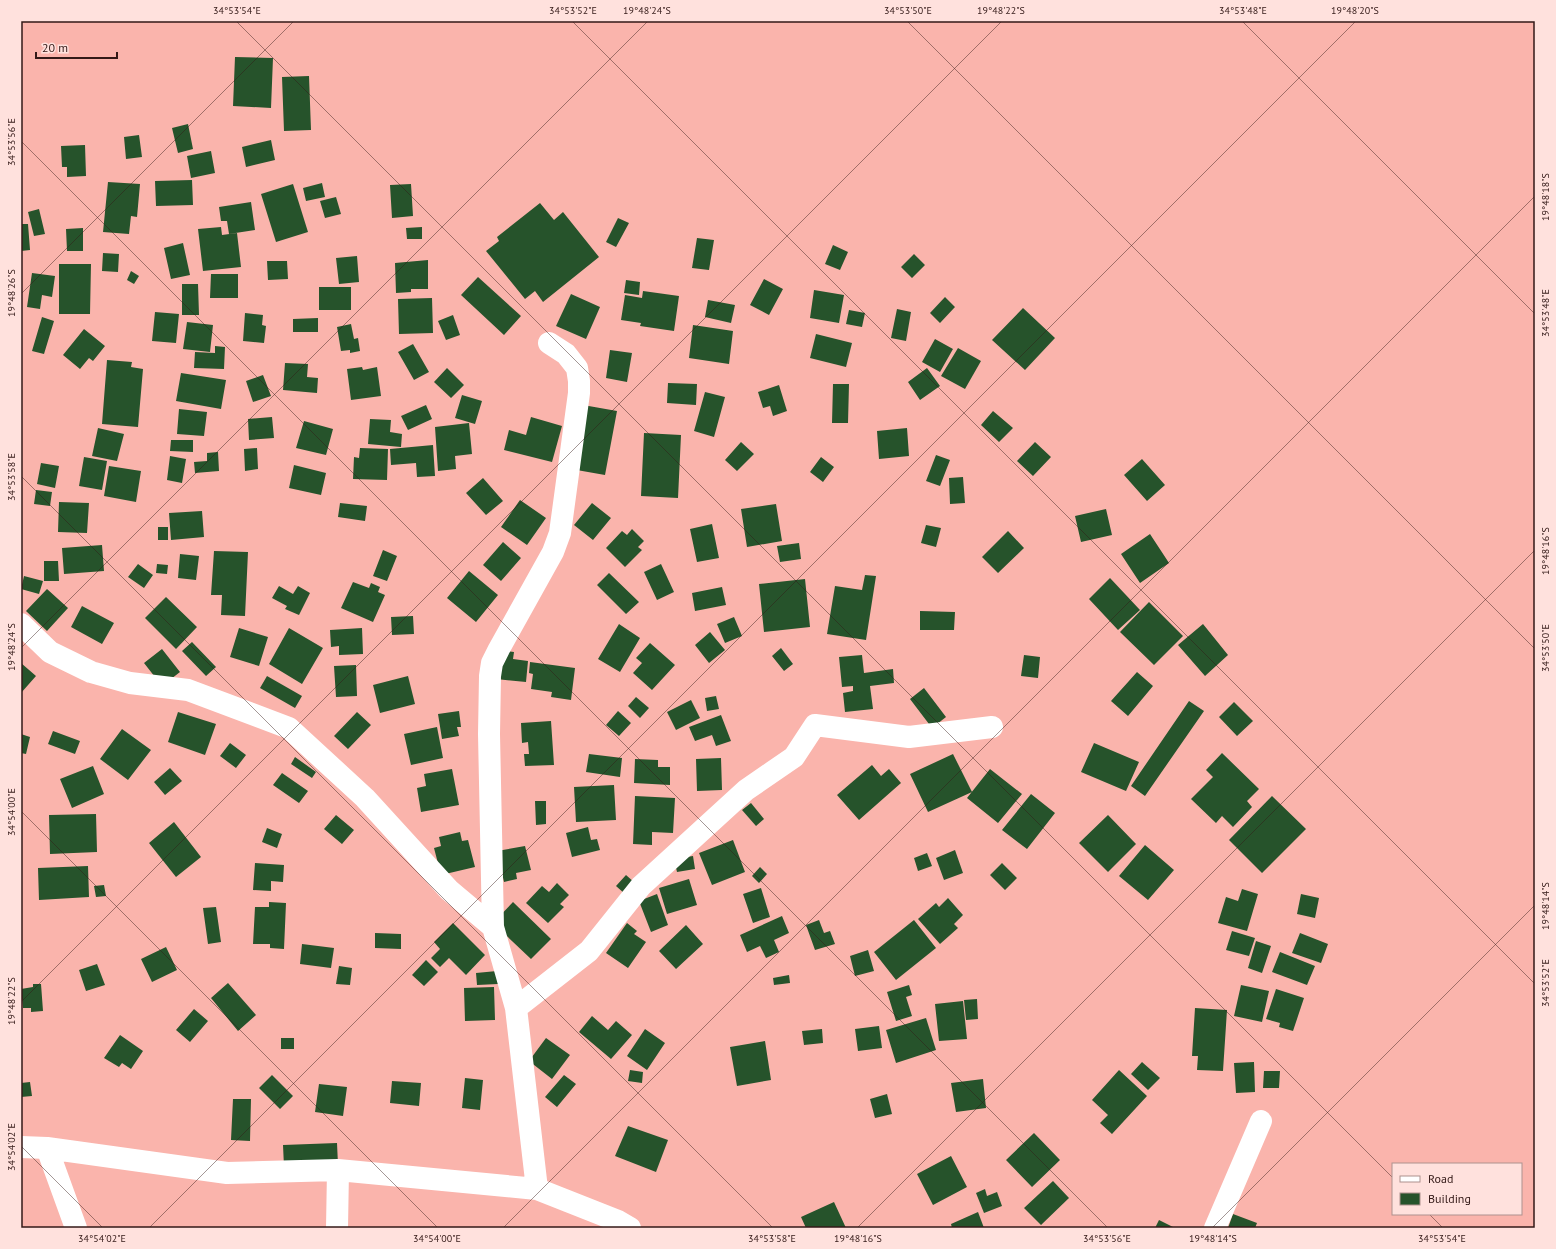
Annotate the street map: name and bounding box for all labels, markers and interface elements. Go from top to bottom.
text: 34°53'54"E [213,4,261,17]
text: 34°53'52"E [549,4,597,17]
text: 19°48'24"S [623,4,671,17]
text: 34°53'50"E [884,4,932,17]
text: 19°48'22"S [977,4,1025,17]
text: 34°53'48"E [1219,4,1267,17]
text: 19°48'20"S [1331,4,1379,17]
scale bar [36,34,117,60]
text: 20 m [42,40,68,55]
text: 34°53'56"E [5,118,18,166]
text: 19°48'18"S [1539,173,1552,221]
text: 19°48'26"S [5,269,18,317]
text: 34°53'48"E [1539,289,1552,337]
text: 34°53'58"E [5,453,18,501]
text: 19°48'16"S [1539,527,1552,575]
text: 19°48'24"S [5,623,18,671]
text: 34°53'50"E [1539,624,1552,672]
text: 34°54'00"E [5,788,18,836]
text: 19°48'14"S [1539,882,1552,930]
text: 34°53'52"E [1539,959,1552,1007]
text: 19°48'22"S [5,977,18,1025]
text: 34°54'02"E [5,1123,18,1171]
legend [1392,1163,1522,1215]
text: Road [1428,1171,1453,1186]
text: Building [1428,1191,1471,1206]
text: 34°54'02"E [78,1232,126,1245]
text: 34°54'00"E [413,1232,461,1245]
text: 34°53'58"E [748,1232,796,1245]
text: 19°48'16"S [834,1232,882,1245]
text: 34°53'56"E [1083,1232,1131,1245]
text: 19°48'14"S [1189,1232,1237,1245]
text: 34°53'54"E [1418,1232,1466,1245]

